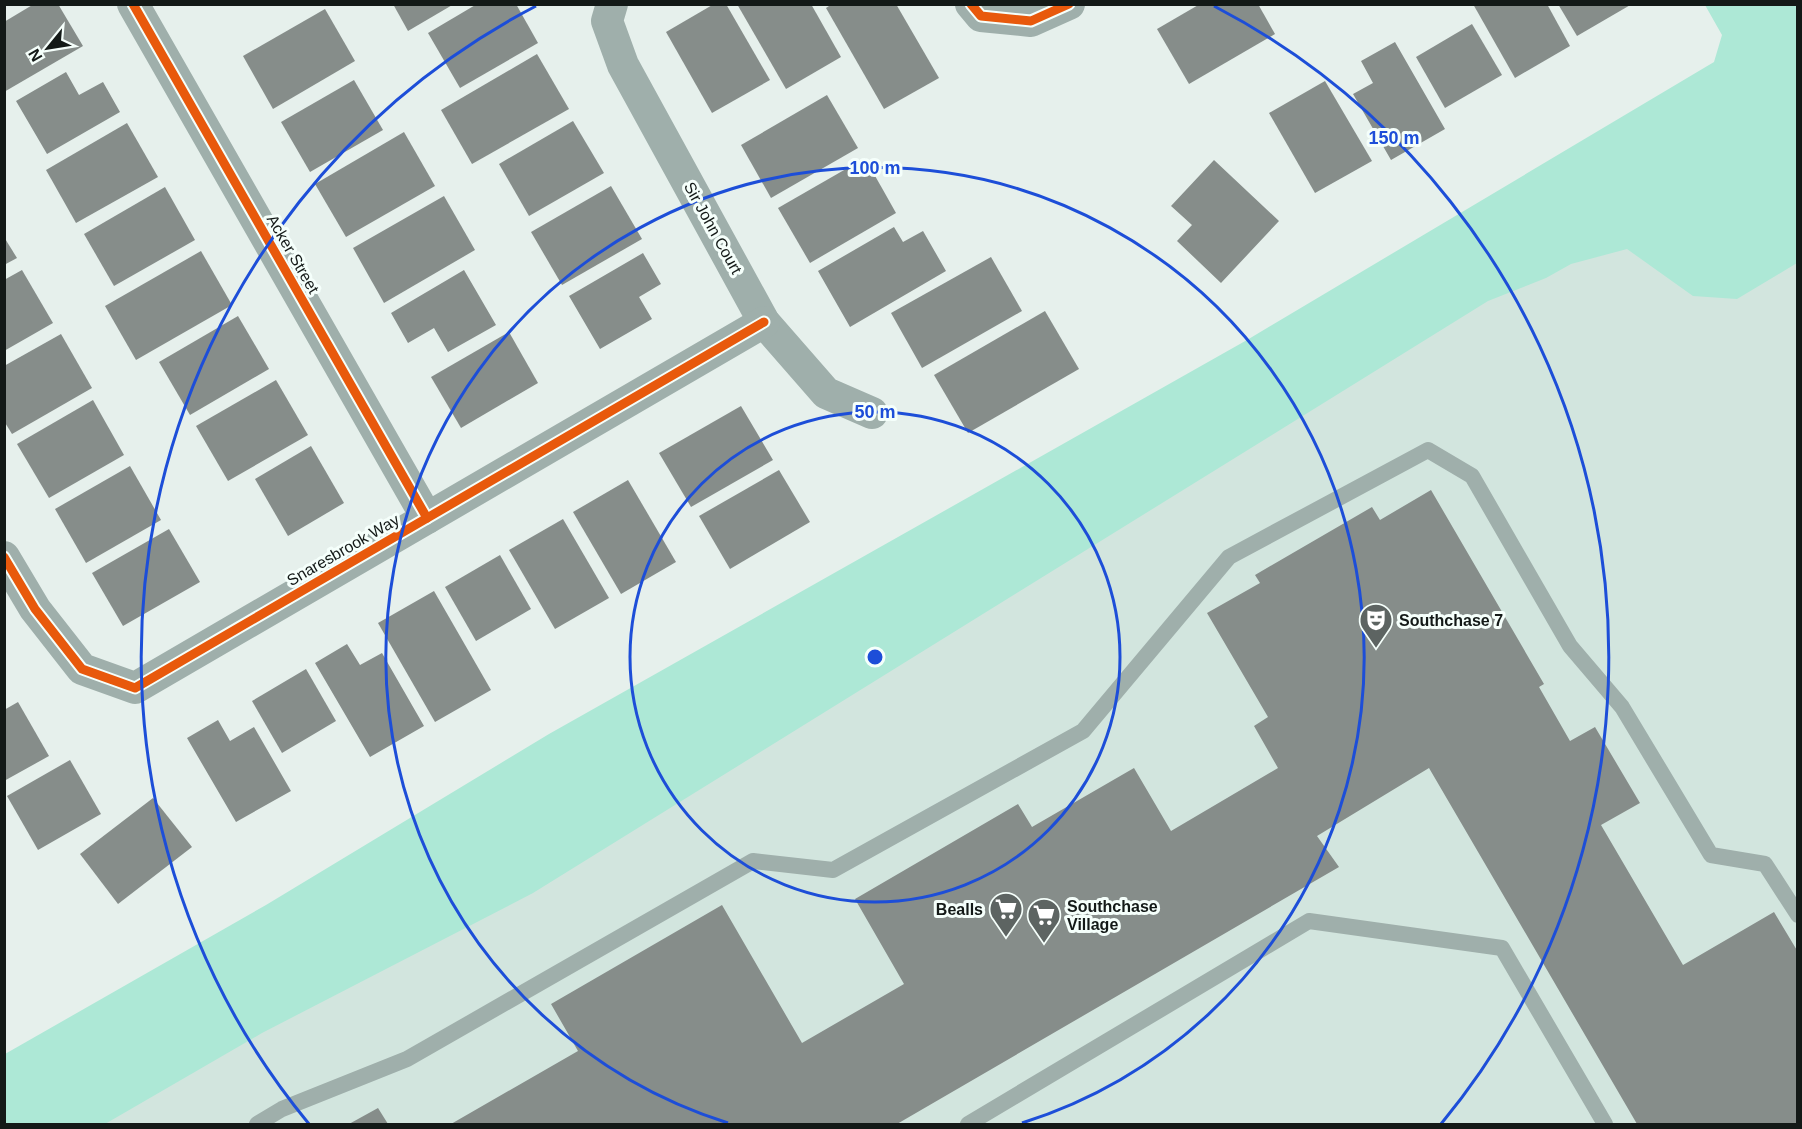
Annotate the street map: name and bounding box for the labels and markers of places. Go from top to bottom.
theatre icon: Southchase 7 [1358,602,1394,649]
place label: Southchase 7 [1399,612,1503,629]
centre of rings [865,647,885,667]
supermarket icon: Bealls [988,891,1024,938]
supermarket icon: Southchase Village [1026,897,1062,944]
place label: Southchase Village [1067,898,1158,933]
place label: Bealls [936,901,983,918]

